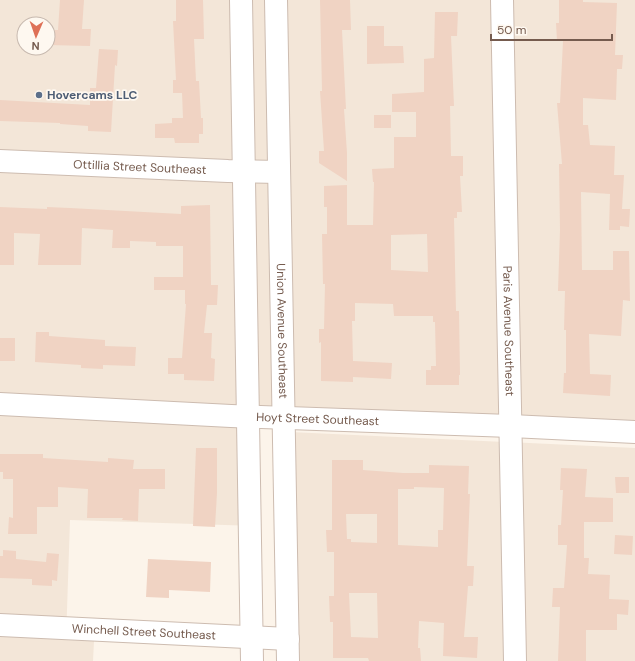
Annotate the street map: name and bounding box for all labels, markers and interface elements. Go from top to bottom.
north arrow [16,16,56,56]
scale bar [491,16,612,42]
text: 50 m [497,22,526,38]
text: N [31,39,40,53]
place label: Hovercams LLC [47,87,138,103]
marker: Hovercams LLC [34,90,44,100]
street label: Ottillia Street Southeast [73,156,207,178]
street label: Union Avenue Southeast [273,263,291,399]
street label: Paris Avenue Southeast [499,266,518,397]
street label: Hoyt Street Southeast [256,409,380,429]
street label: Winchell Street Southeast [71,620,217,643]

